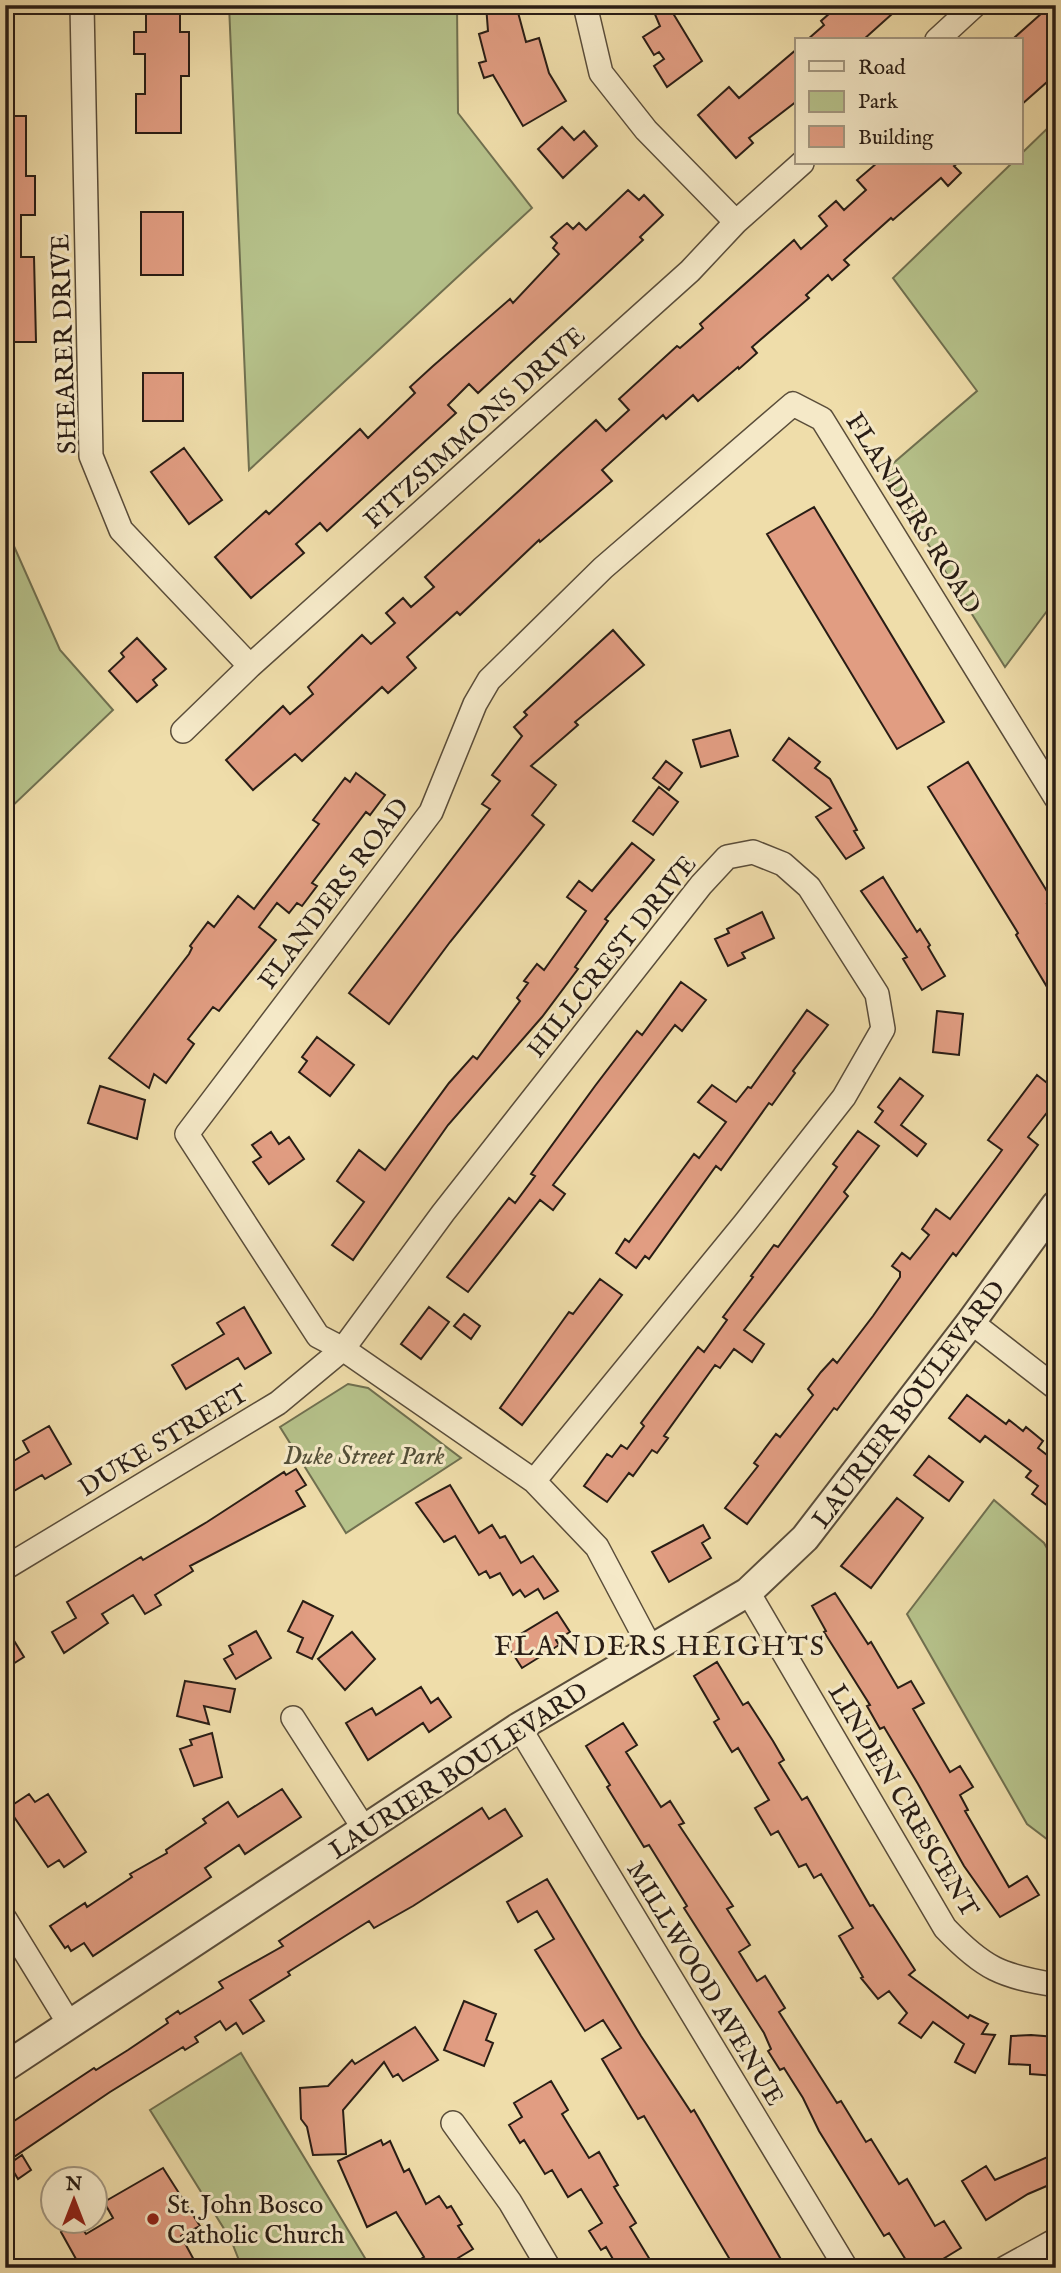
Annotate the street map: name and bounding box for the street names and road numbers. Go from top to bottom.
street label: SHEARER DRIVE [44,233,85,455]
street label: FITZSIMMONS DRIVE [357,320,593,536]
street label: FLANDERS ROAD [838,407,988,620]
street label: FLANDERS ROAD [252,792,417,996]
street label: HILLCREST DRIVE [520,849,704,1065]
street label: LAURIER BOULEVARD [805,1274,1013,1535]
street label: DUKE STREET [73,1378,255,1505]
street label: LAURIER BOULEVARD [323,1675,594,1867]
street label: LINDEN CRESCENT [820,1678,986,1924]
street label: MILLWOOD AVENUE [619,1855,791,2112]

